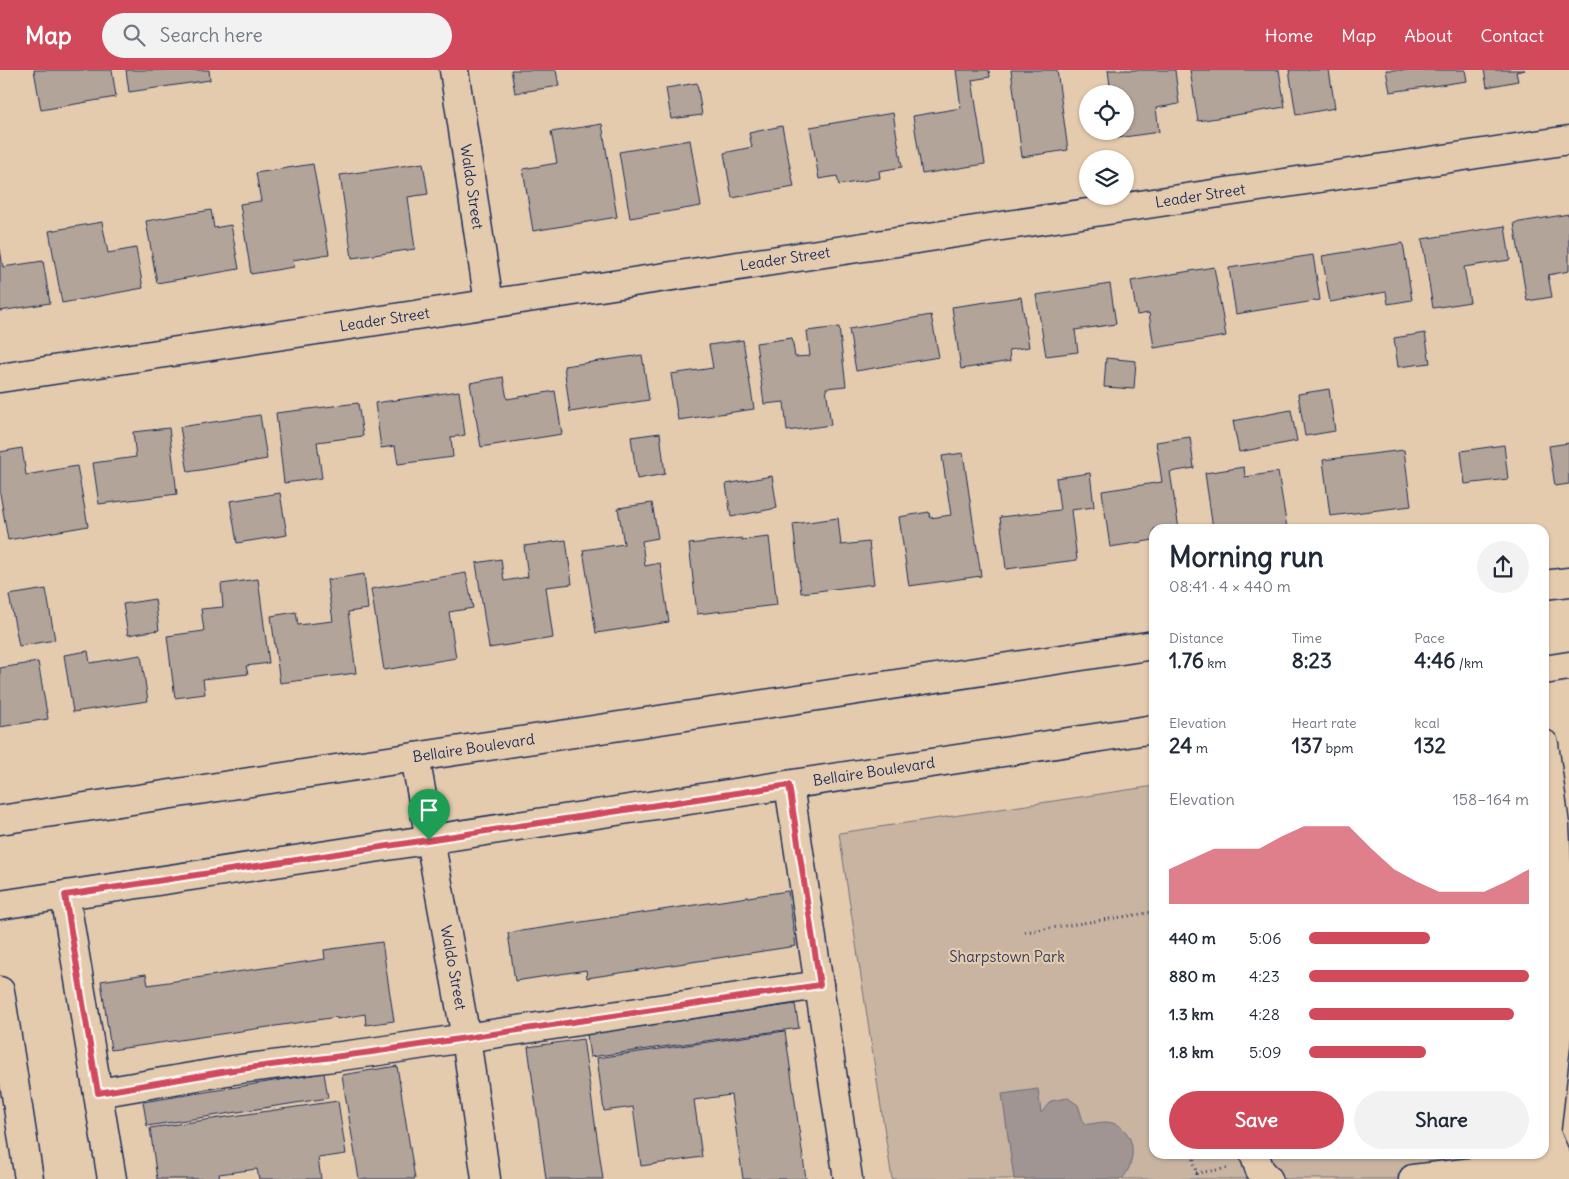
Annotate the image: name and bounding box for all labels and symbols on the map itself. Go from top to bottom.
street label: Waldo Street [456,143,488,231]
street label: Leader Street [1154,179,1247,212]
street label: Leader Street [739,242,831,275]
street label: Leader Street [338,303,431,335]
street label: Bellaire Boulevard [411,729,536,766]
street label: Bellaire Boulevard [812,753,936,790]
pin [408,789,450,840]
street label: Waldo Street [437,923,471,1011]
park label: Sharpstown Park [949,947,1065,966]

